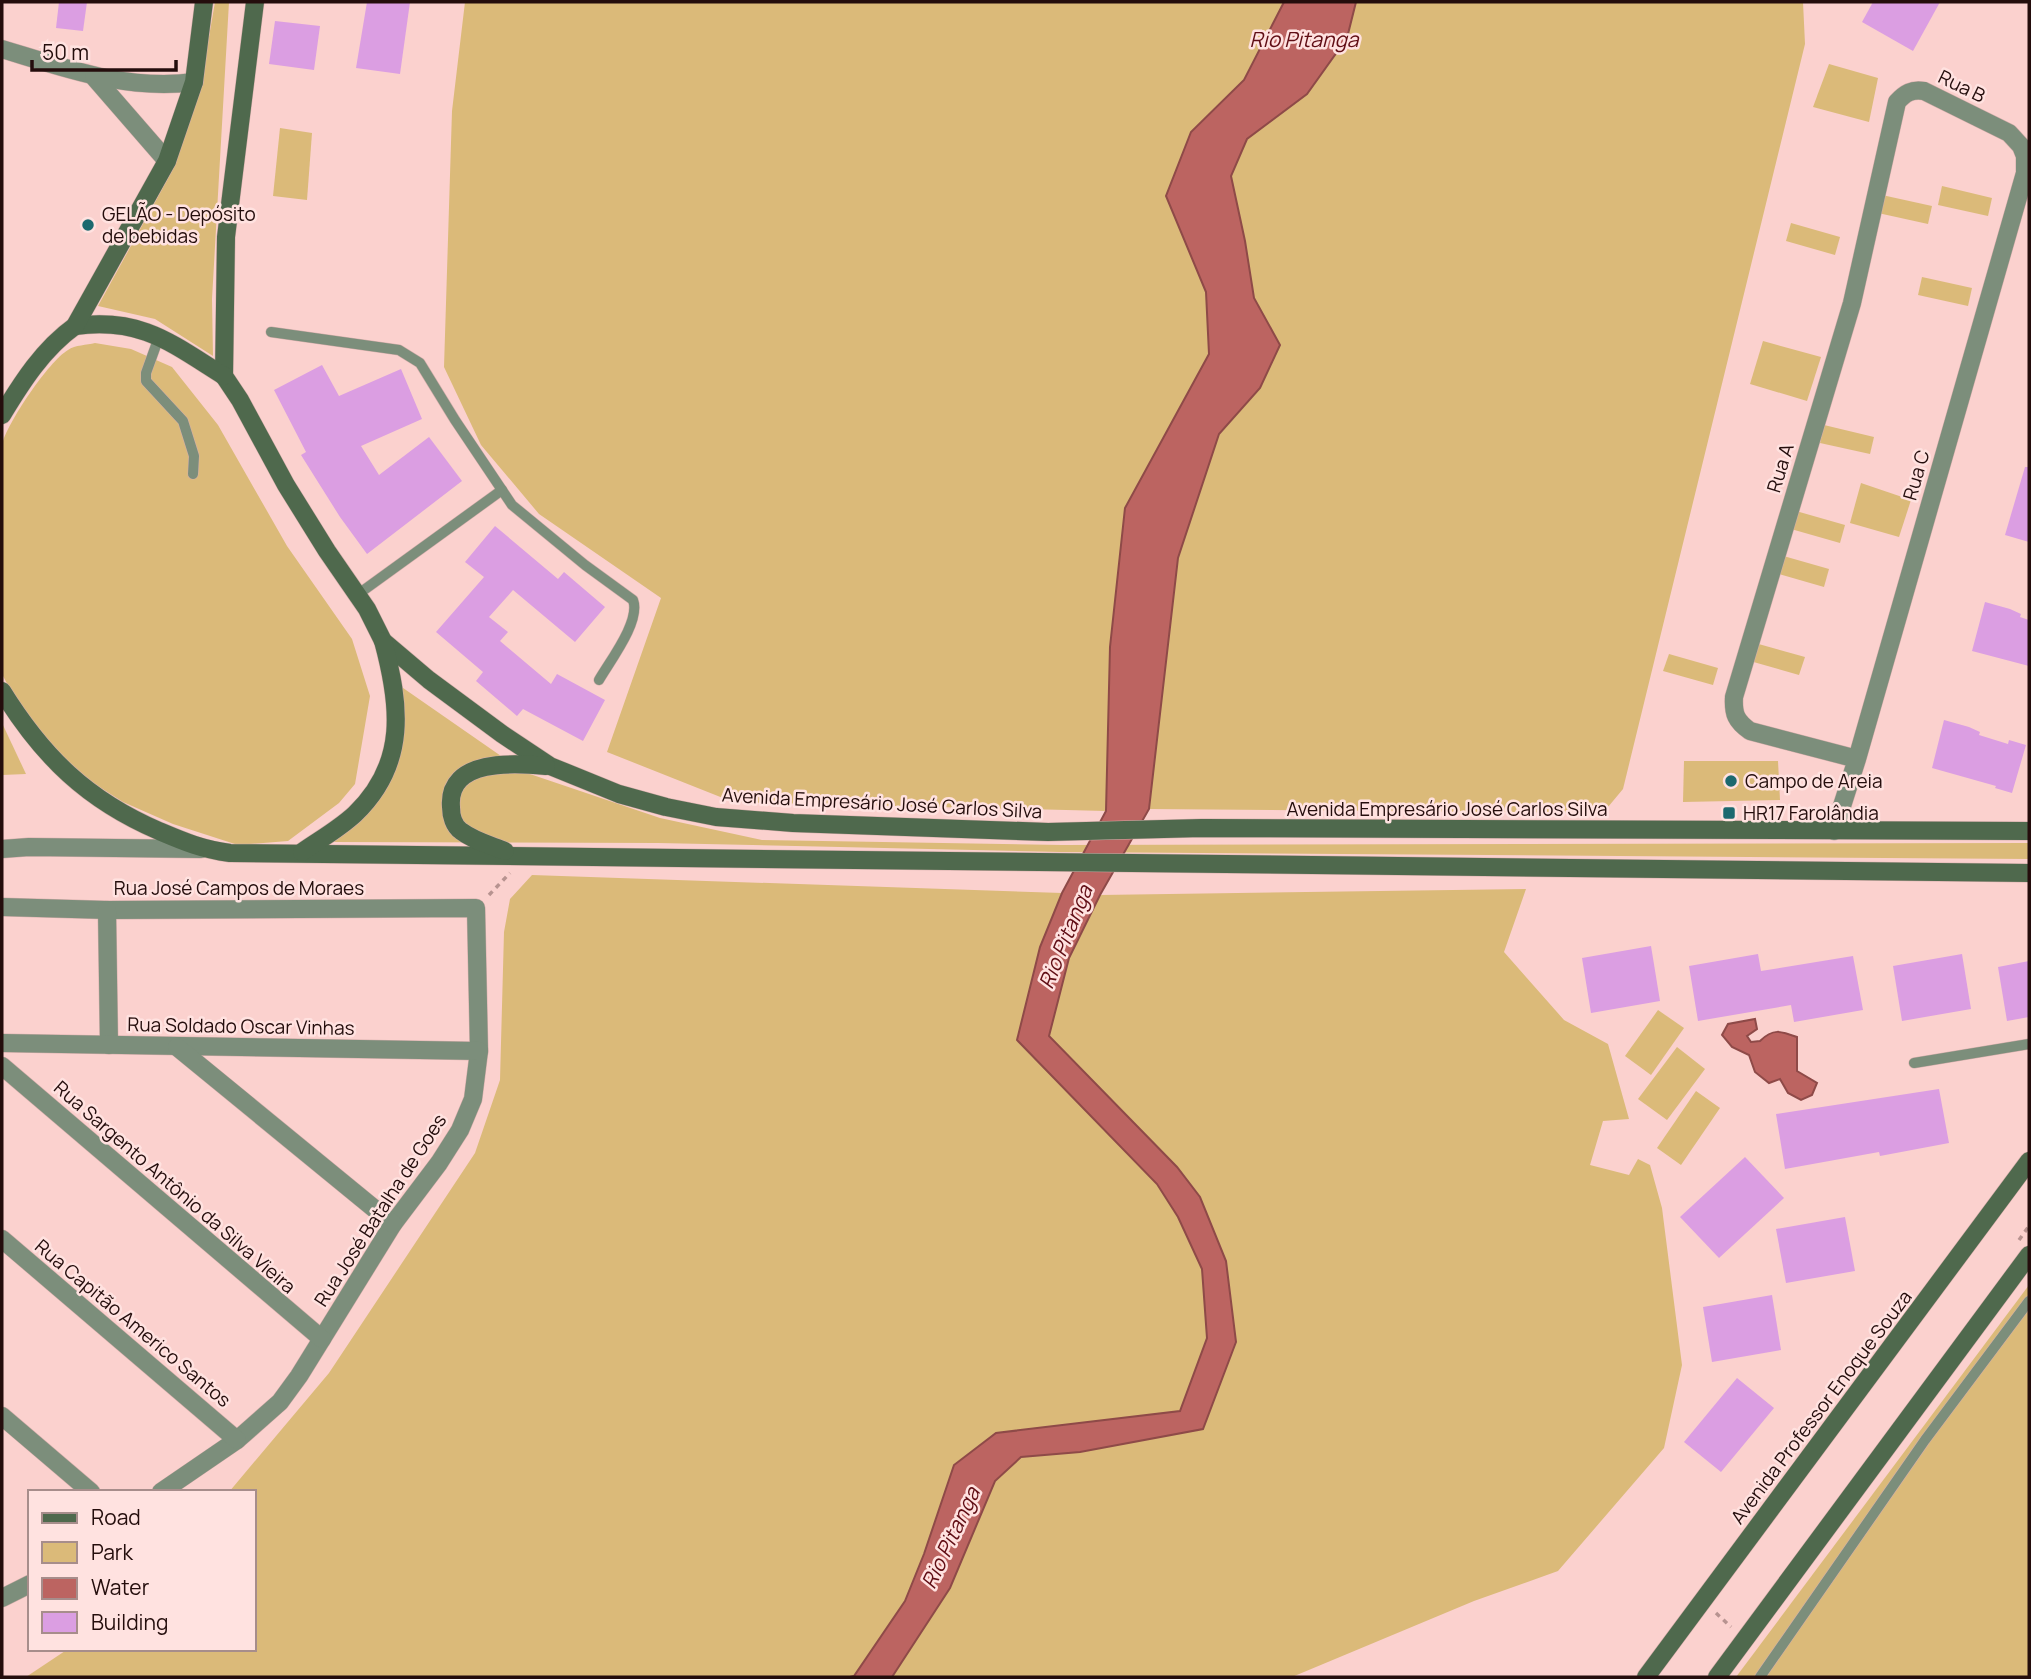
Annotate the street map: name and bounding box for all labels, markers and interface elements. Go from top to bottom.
water label: Rio Pitanga [1249,25,1360,53]
scale bar [32,28,175,72]
text: 50 m [42,38,89,66]
street label: Rua B [1934,64,1990,109]
place label: GELÃO - Depósito de bebidas [102,201,256,249]
marker: GELÃO - Depósito de bebidas [80,217,96,233]
street label: Rua A [1760,440,1800,496]
street label: Rua C [1896,447,1936,503]
place label: Campo de Areia [1745,768,1883,794]
marker: Campo de Areia [1723,773,1739,789]
street label: Avenida Empresário José Carlos Silva [721,782,1043,824]
street label: Avenida Empresário José Carlos Silva [1287,796,1607,822]
place label: HR17 Farolândia [1743,800,1879,826]
marker: HR17 Farolândia [1721,805,1737,821]
street label: Rua José Campos de Moraes [114,875,364,901]
water label: Rio Pitanga [1032,880,1099,992]
street label: Rua Soldado Oscar Vinhas [127,1011,355,1041]
street label: Rua Sargento Antônio da Silva Vieira [49,1075,301,1299]
street label: Rua José Batalha de Goes [308,1109,452,1311]
street label: Rua Capitão Americo Santos [30,1233,236,1413]
street label: Avenida Professor Enoque Souza [1724,1285,1918,1529]
water label: Rio Pitanga [914,1481,986,1593]
legend [28,1490,256,1651]
text: Road [91,1503,141,1531]
text: Park [91,1538,133,1566]
text: Water [91,1573,150,1601]
text: Building [91,1608,168,1636]

